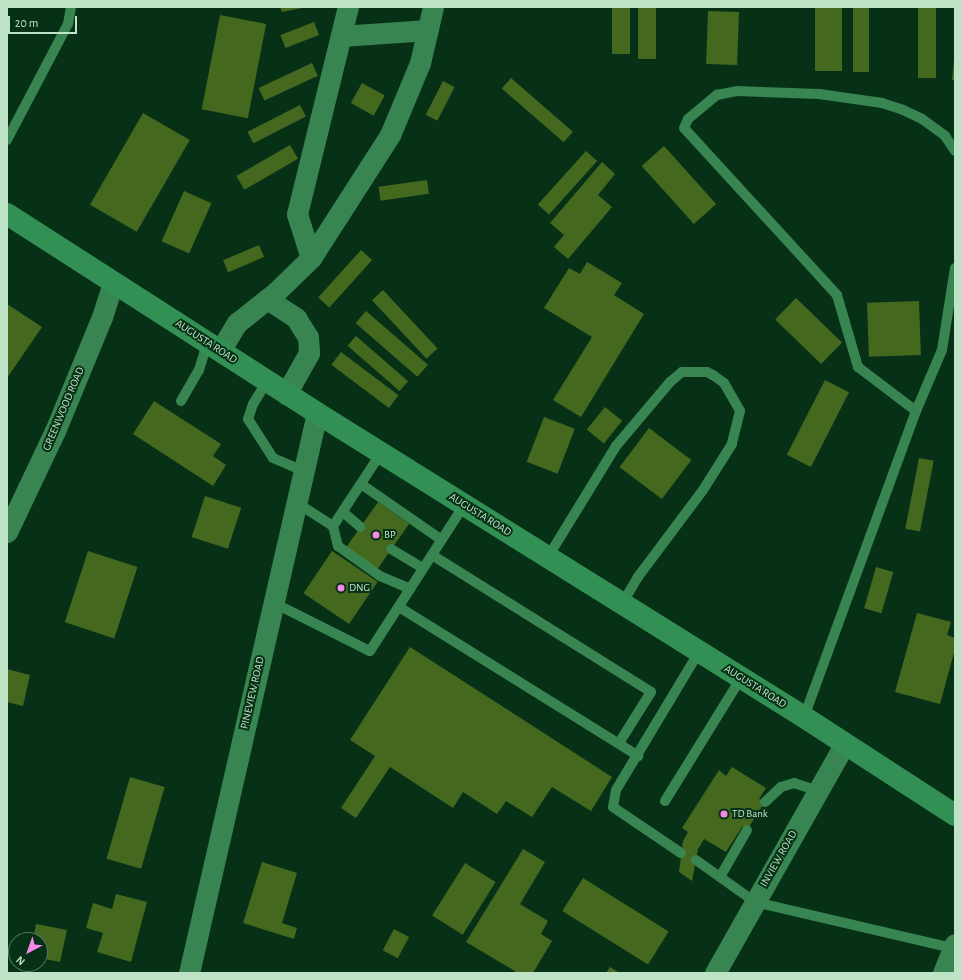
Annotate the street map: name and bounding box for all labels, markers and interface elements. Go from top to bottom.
scale bar [10,8,79,34]
text: 20 m [15,17,38,29]
street label: AUGUSTA ROAD [173,317,239,367]
street label: GREENWOOD ROAD [40,365,88,453]
street label: AUGUSTA ROAD [446,491,514,539]
place label: BP [384,528,396,542]
marker: BP [371,530,381,540]
place label: DNG [349,581,370,595]
marker: DNG [336,583,346,593]
street label: PINEVIEW ROAD [238,656,268,730]
street label: AUGUSTA ROAD [721,663,789,711]
place label: TD Bank [732,807,768,821]
marker: TD Bank [719,809,729,819]
street label: INVIEW ROAD [758,829,800,889]
north arrow [8,932,48,972]
text: N [14,954,27,967]

